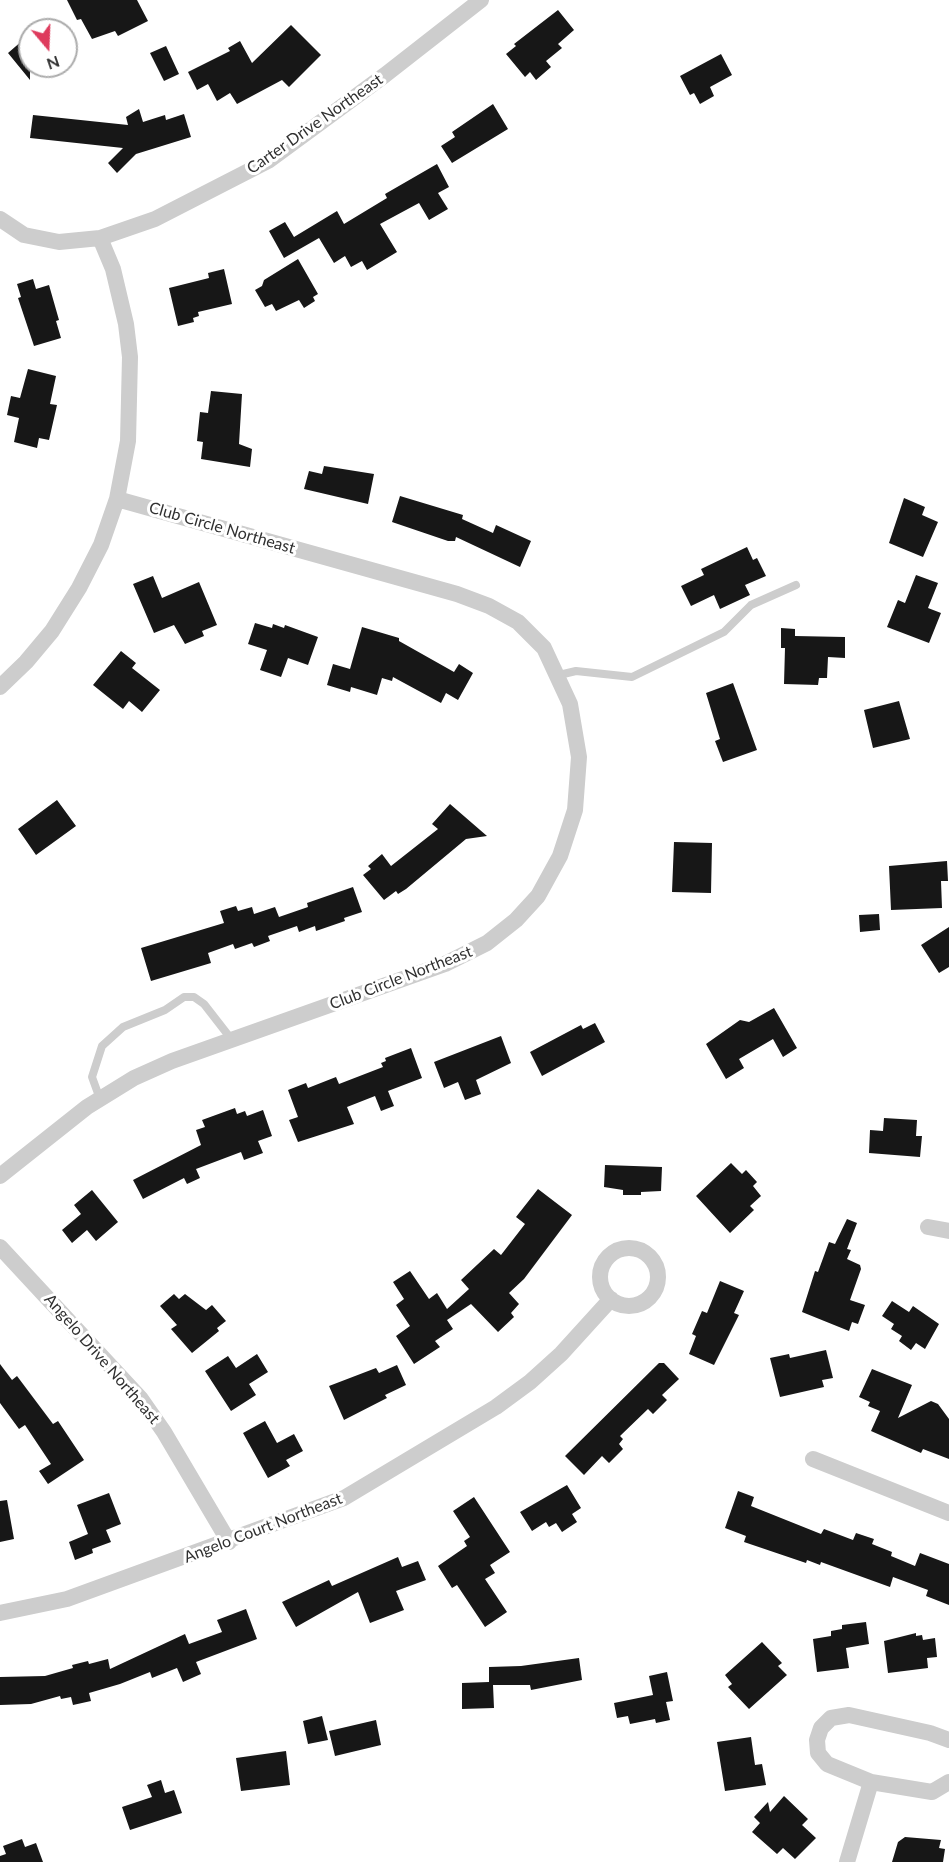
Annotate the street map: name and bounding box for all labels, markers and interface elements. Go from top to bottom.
north arrow [18,18,78,78]
text: N [44,53,62,75]
street label: Carter Drive Northeast [243,70,387,178]
street label: Club Circle Northeast [147,498,297,558]
street label: Club Circle Northeast [327,942,475,1014]
street label: Angelo Drive Northeast [40,1290,164,1428]
street label: Angelo Court Northeast [181,1489,345,1567]

